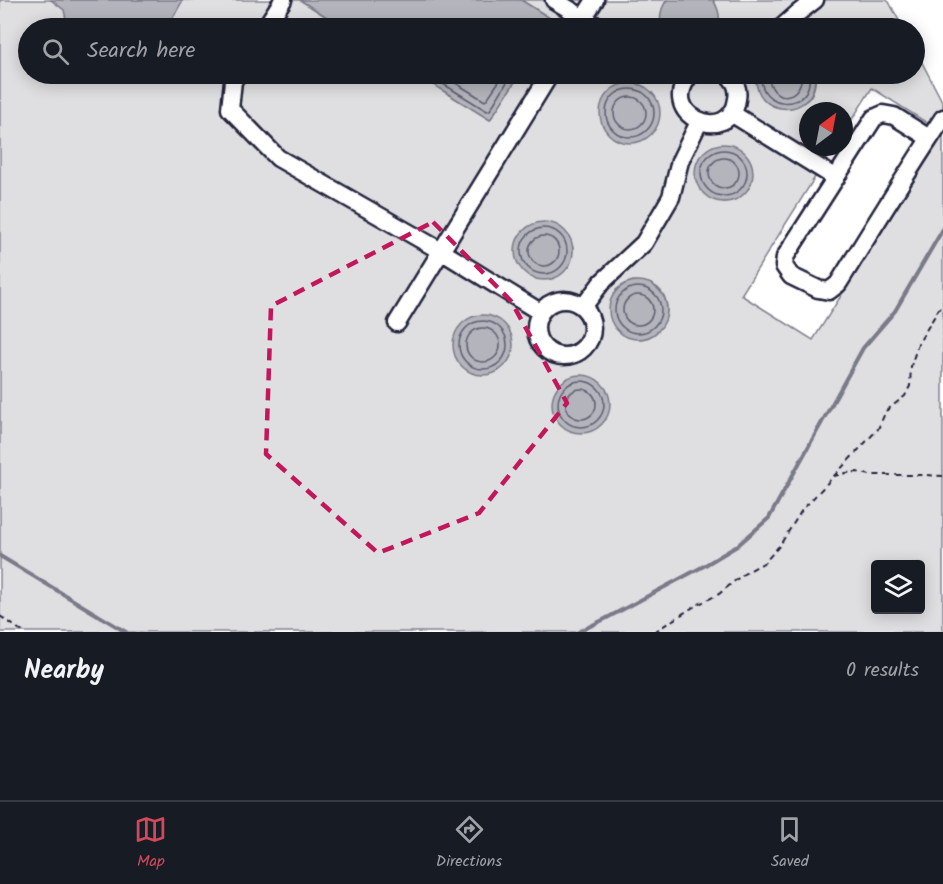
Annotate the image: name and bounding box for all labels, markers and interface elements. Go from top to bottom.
search box [18,18,925,84]
text: Search here [87,34,195,69]
icon: search [39,35,72,68]
north arrow [799,102,853,156]
map controls [871,560,925,614]
button: layers [871,560,925,614]
text: Nearby [24,650,104,692]
text: 0 results [846,655,919,687]
tab: Map [134,813,167,874]
tab: Directions [436,813,502,874]
tab: Saved [771,813,809,874]

